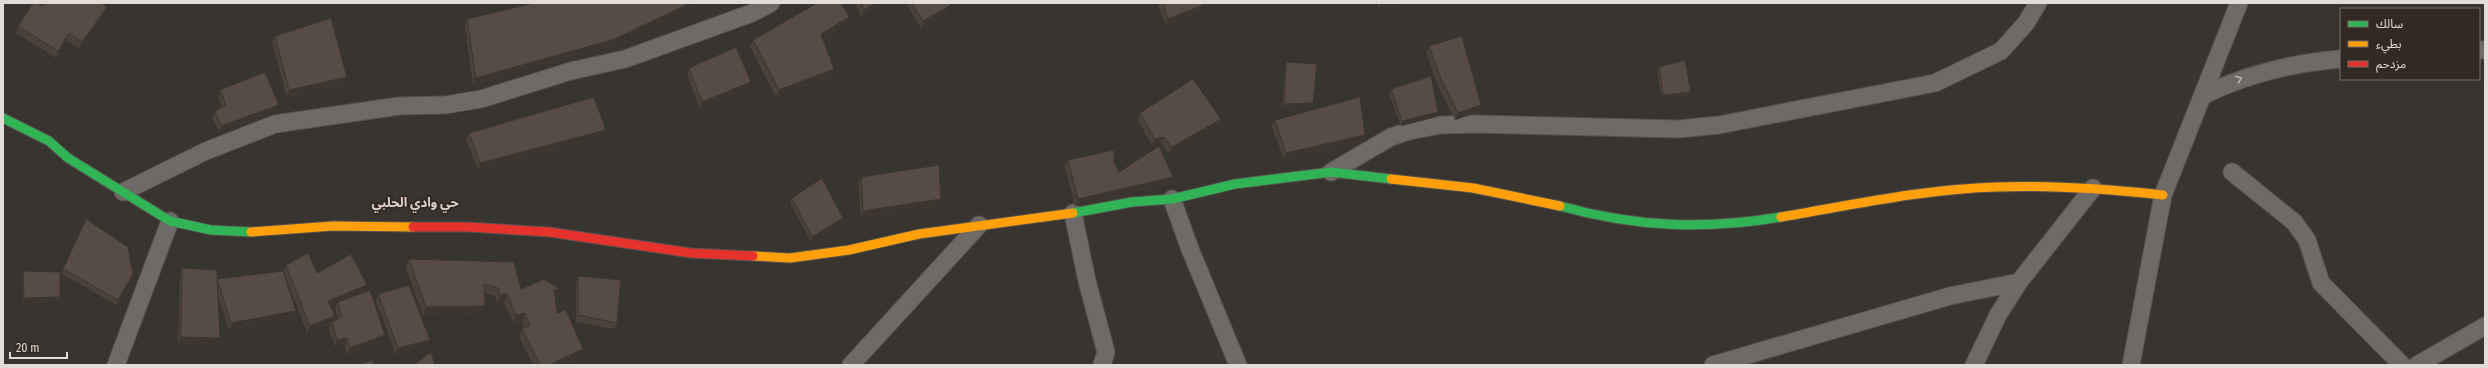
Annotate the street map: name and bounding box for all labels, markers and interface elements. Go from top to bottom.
legend [2340,8,2480,80]
text: سالك [2376,17,2403,31]
text: بطيء [2376,37,2402,54]
text: مزدحم [2376,57,2406,73]
one-way arrow [2236,76,2243,84]
district label: حي وادي الحلبي [371,195,459,213]
scale bar [10,334,67,360]
text: 20 m [16,341,40,355]

